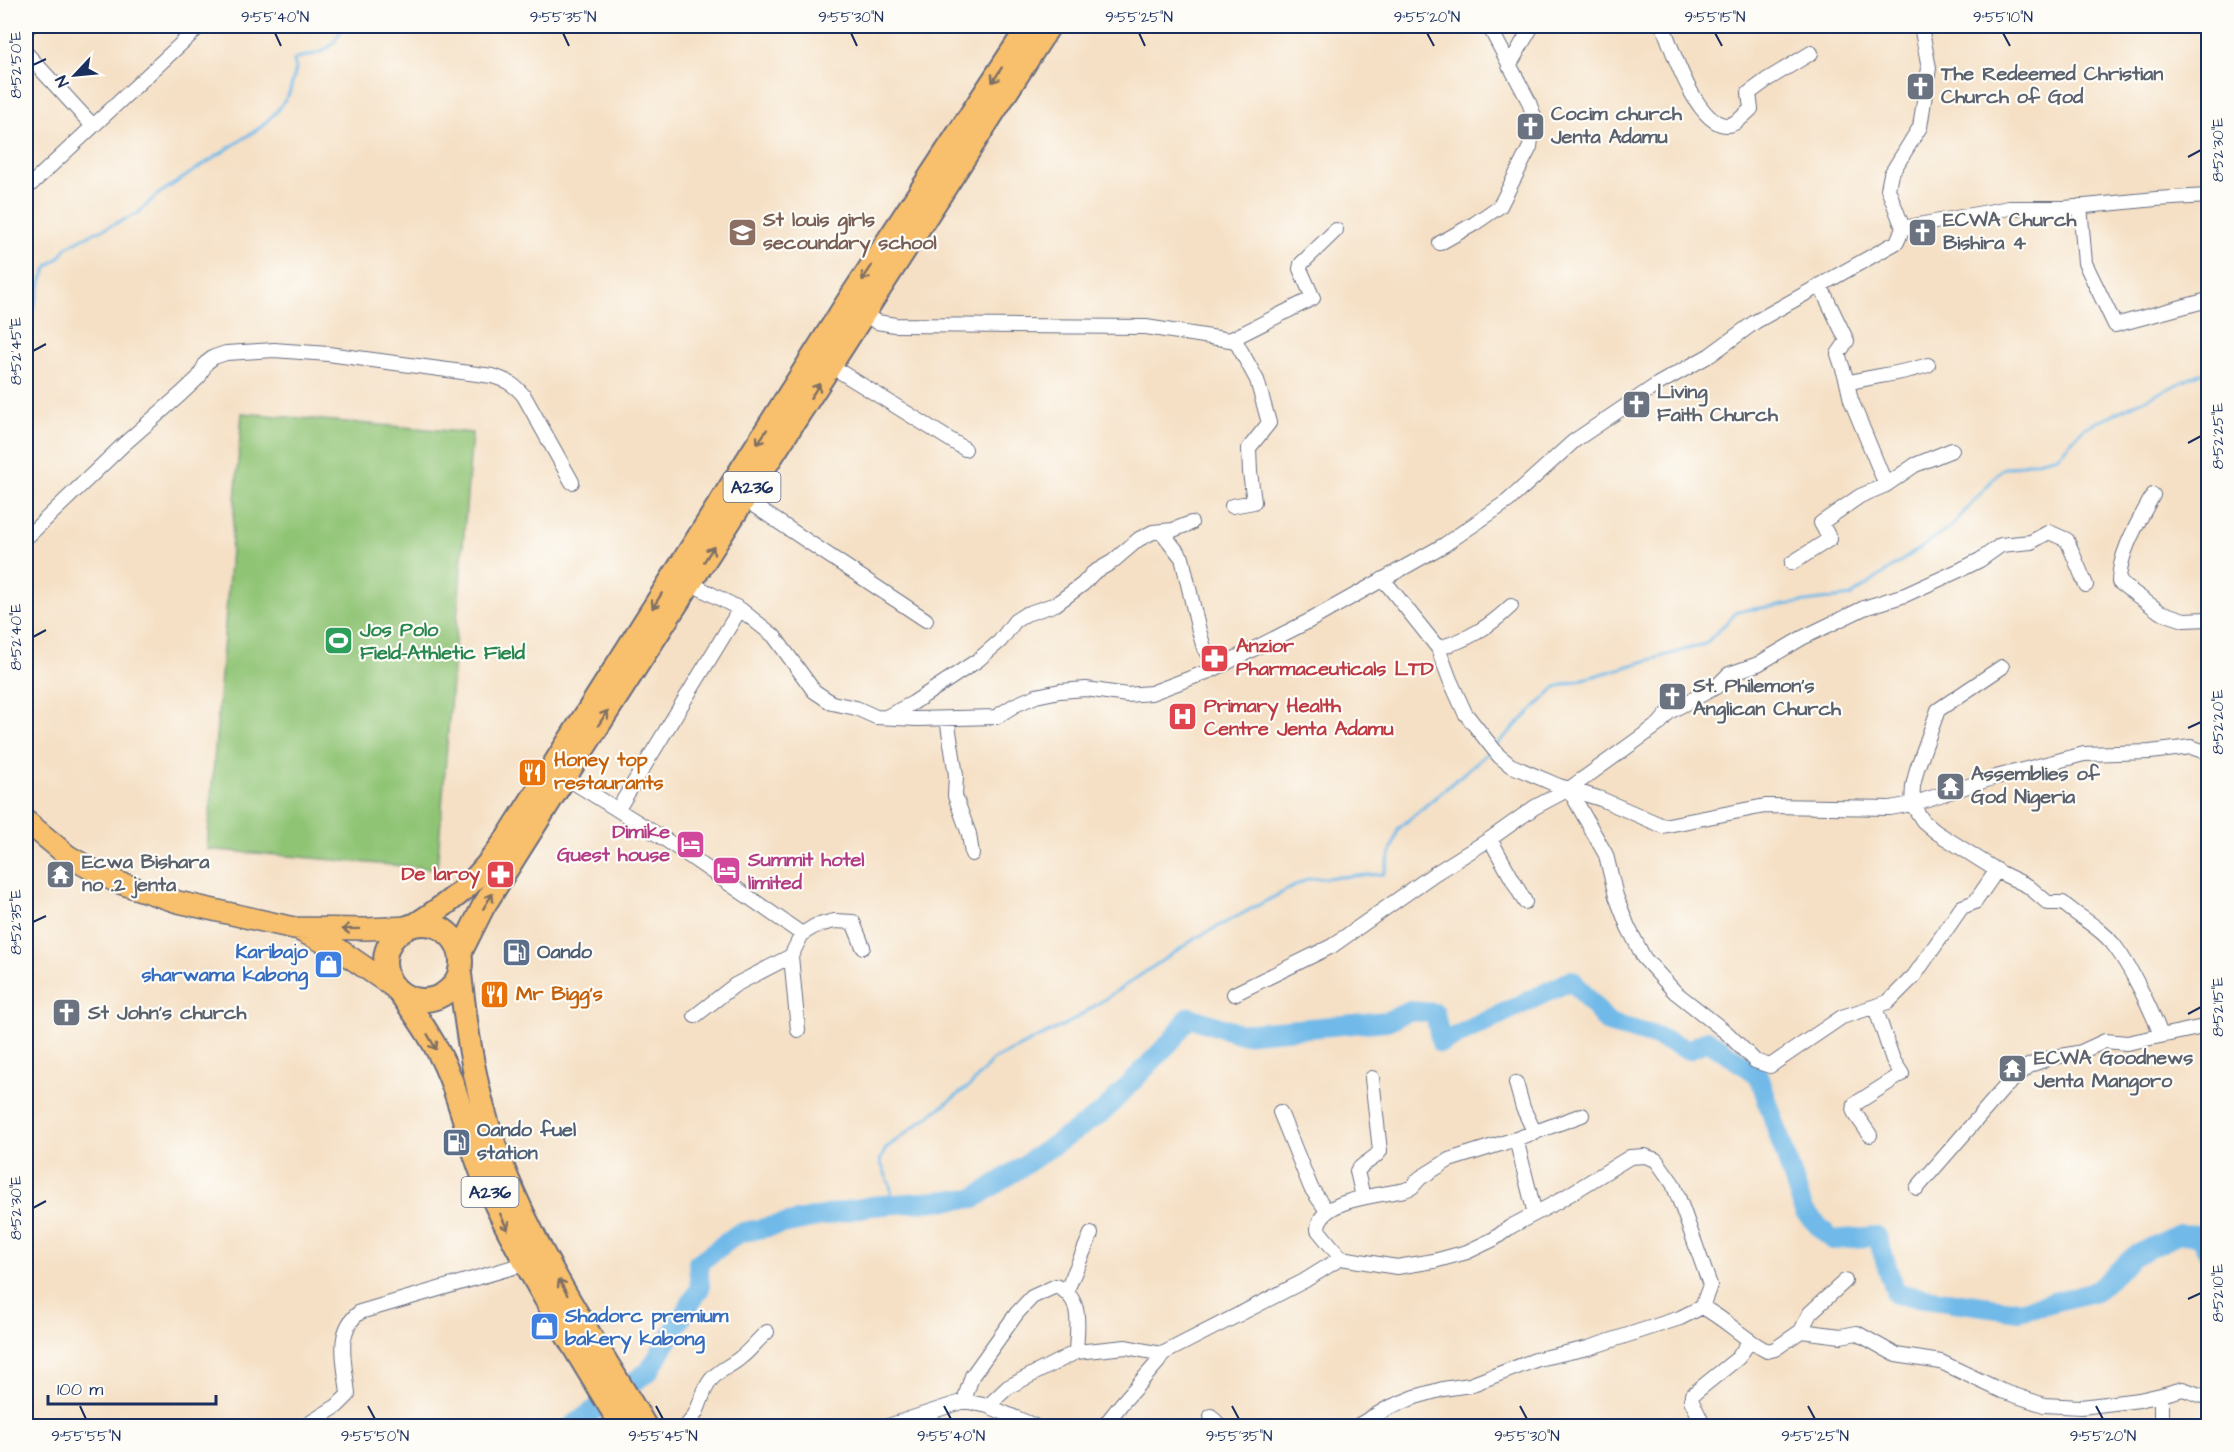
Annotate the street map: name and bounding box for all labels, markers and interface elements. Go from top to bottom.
text: 9°55'40"N [241,7,309,28]
text: 9°55'35"N [530,7,596,28]
text: 9°55'30"N [818,7,884,28]
text: 9°55'25"N [1105,7,1173,28]
text: 9°55'20"N [1394,7,1460,28]
text: 9°55'15"N [1685,7,1746,28]
text: 9°55'10"N [1973,7,2033,28]
text: 8°52'50"E [6,31,27,99]
north arrow [45,45,105,105]
place label: The Redeemed Christian Church of God [1940,60,2163,111]
one-way arrow [990,66,1003,83]
church icon: The Redeemed Christian Church of God [1904,70,1936,102]
text: N [50,72,75,90]
place label: Cocim church Jenta Adamu [1550,100,1683,151]
church icon: Cocim church Jenta Adamu [1514,110,1546,142]
text: 8°52'30"E [2208,118,2229,182]
place label: St louis girls secoundary school [762,206,937,258]
place label: ECWA Church Bishira 4 [1943,206,2078,257]
school or university icon: St louis girls secoundary school [726,216,758,248]
church icon: ECWA Church Bishira 4 [1906,216,1938,248]
one-way arrow [861,264,873,281]
text: 8°52'45"E [6,317,27,385]
place label: Living Faith Church [1657,378,1779,429]
one-way arrow [808,382,821,399]
church icon: Living Faith Church [1620,388,1652,420]
text: 8°52'25"E [2208,403,2229,469]
one-way arrow [755,428,767,445]
road number: A236 [724,472,780,502]
one-way arrow [703,546,715,563]
one-way arrow [650,593,663,610]
text: 8°52'40"E [6,604,27,670]
place label: Jos Polo Field-Athletic Field [359,616,526,667]
sports icon: Jos Polo Field-Athletic Field [323,625,355,657]
place label: Anzior Pharmaceuticals LTD [1236,632,1434,683]
pharmacy icon: Anzior Pharmaceuticals LTD [1199,642,1231,674]
place label: St. Philemon's Anglican Church [1692,672,1842,724]
church icon: St. Philemon's Anglican Church [1656,681,1688,713]
text: 8°52'20"E [2208,689,2229,755]
place label: Primary Health Centre Jenta Adamu [1204,692,1394,743]
hospital icon: Primary Health Centre Jenta Adamu [1167,701,1199,733]
one-way arrow [597,710,609,727]
place label: Honey top restaurants [554,746,664,797]
restaurant icon: Honey top restaurants [517,756,549,788]
place label: Assemblies of God Nigeria [1971,760,2101,812]
temple icon: Assemblies of God Nigeria [1934,770,1966,802]
place label: Dimike Guest house [557,818,670,869]
hotel icon: Dimike Guest house [675,828,707,860]
place label: Summit hotel limited [747,846,864,897]
place label: Ecwa Bishara no .2 jenta [82,848,210,899]
hotel icon: Summit hotel limited [711,855,743,887]
temple icon: Ecwa Bishara no .2 jenta [45,858,77,890]
pharmacy icon: De laroy [485,858,517,890]
place label: De laroy [402,860,480,889]
text: 8°52'35"E [6,889,27,955]
one-way arrow [482,893,494,910]
one-way arrow [342,923,362,935]
fuel station icon: Oando [500,936,532,968]
place label: Karibajo sharwama kabong [141,938,309,990]
place label: Oando [537,938,593,966]
shop icon: Karibajo sharwama kabong [313,948,345,980]
text: 8°52'15"E [2208,977,2229,1037]
restaurant icon: Mr Bigg's [479,978,511,1010]
place label: Mr Bigg's [516,980,603,1009]
church icon: St John's church [51,997,83,1029]
place label: St John's church [87,999,247,1027]
one-way arrow [427,1033,439,1050]
place label: ECWA Goodnews Jenta Mangoro [2033,1044,2193,1096]
temple icon: ECWA Goodnews Jenta Mangoro [1997,1053,2029,1085]
place label: Oando fuel station [477,1116,576,1167]
fuel station icon: Oando fuel station [440,1126,472,1158]
text: 8°52'30"E [6,1176,27,1240]
road number: A236 [462,1177,518,1207]
one-way arrow [498,1213,510,1231]
text: 8°52'10"E [2208,1264,2229,1322]
one-way arrow [557,1279,568,1297]
place label: Shadorc premium bakery kabong [564,1302,729,1354]
shop icon: Shadorc premium bakery kabong [528,1311,560,1343]
scale bar [48,1368,216,1406]
text: 100 m [57,1377,103,1402]
text: 9°55'55"N [51,1426,121,1447]
text: 9°55'50"N [341,1426,409,1447]
text: 9°55'45"N [628,1426,698,1447]
text: 9°55'40"N [917,1426,985,1447]
text: 9°55'35"N [1206,1426,1272,1447]
text: 9°55'30"N [1494,1426,1560,1447]
text: 9°55'25"N [1781,1426,1849,1447]
text: 9°55'20"N [2070,1426,2136,1447]

